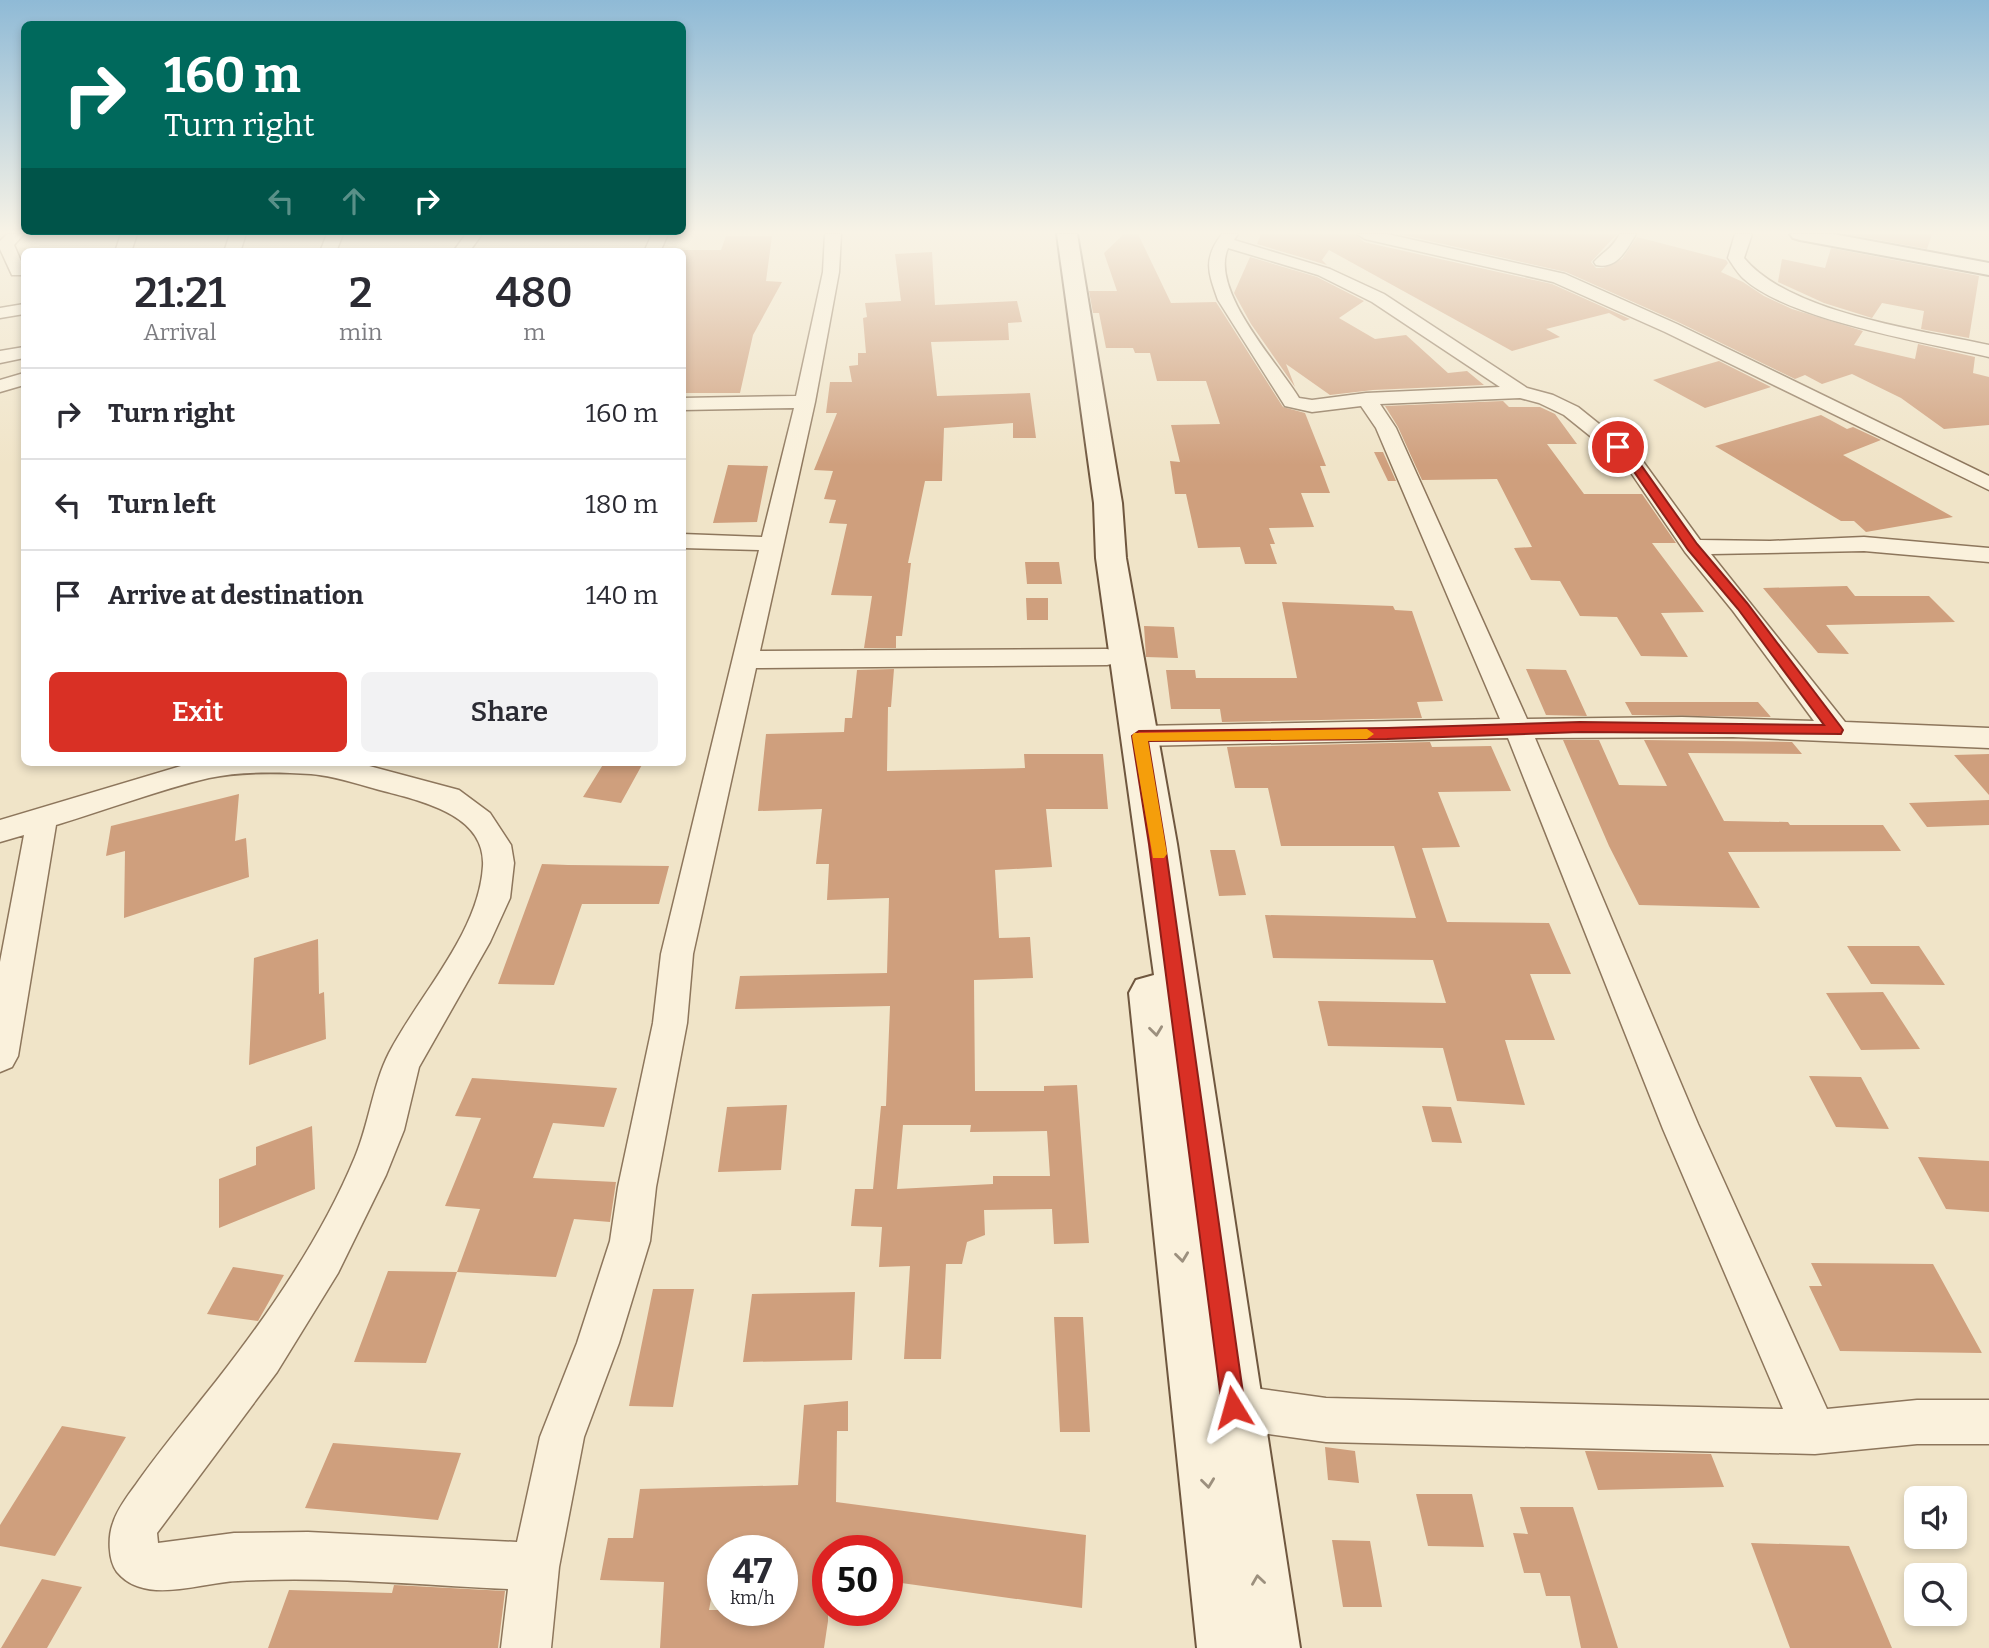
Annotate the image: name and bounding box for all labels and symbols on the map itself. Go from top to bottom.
pin [1588,417,1648,477]
one-way arrow [1148,1025,1163,1037]
one-way arrow [1174,1251,1189,1263]
position arrow [1196,1370,1270,1444]
one-way arrow [1201,1477,1216,1489]
speed limit sign: 50 [812,1535,903,1626]
one-way arrow [1251,1575,1266,1586]

